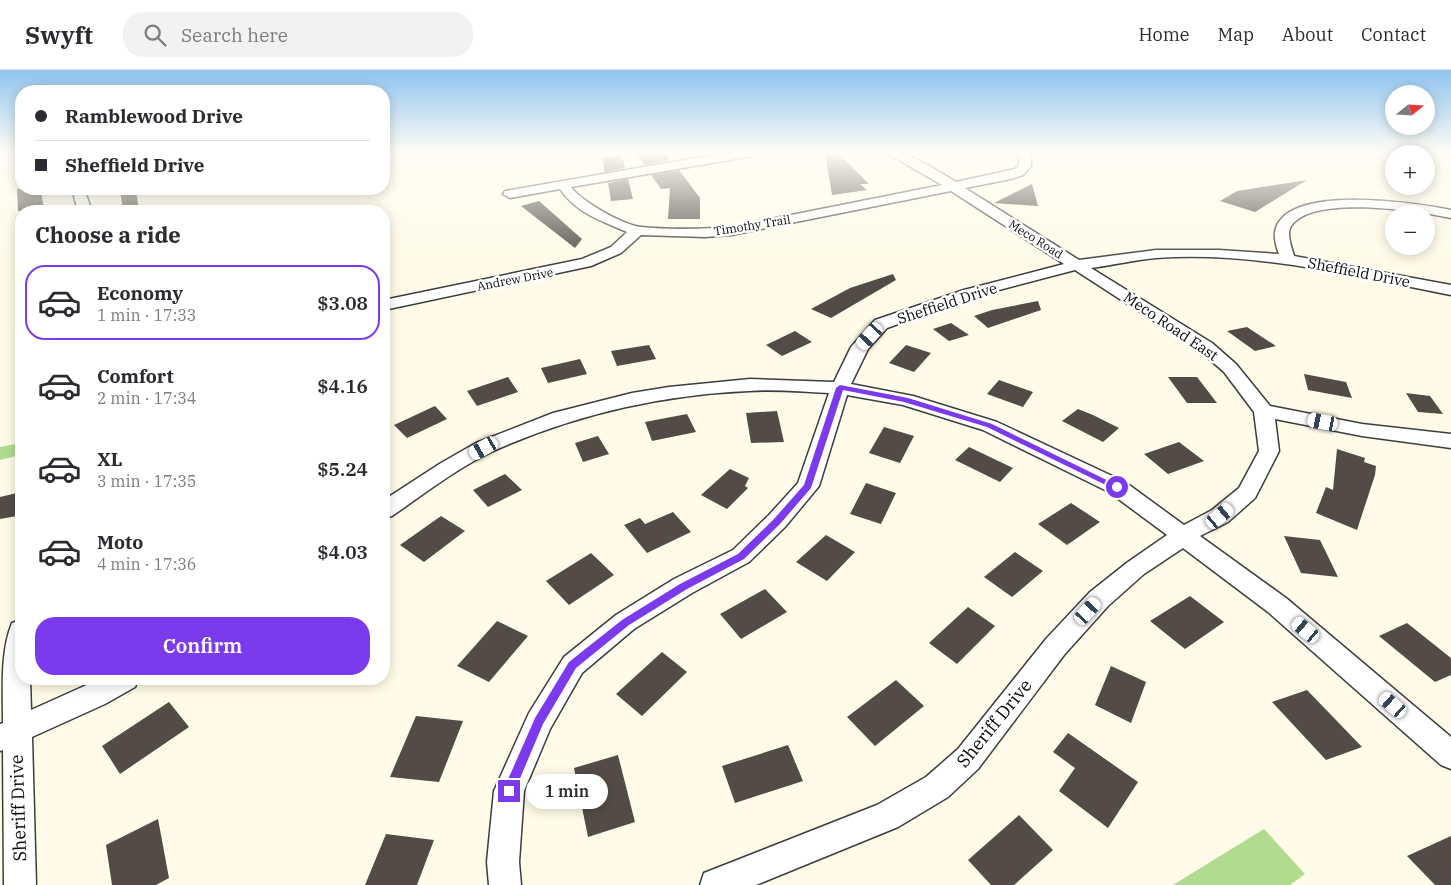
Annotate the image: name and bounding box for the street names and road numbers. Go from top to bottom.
street label: Timothy Trail [713,211,792,238]
street label: Meco Road [1006,216,1066,262]
street label: Sheffield Drive [1306,253,1412,291]
street label: Andrew Drive [476,264,554,294]
street label: Sheffield Drive [895,278,999,328]
street label: Meco Road East [1120,287,1222,365]
street label: Sheriff Drive [951,674,1037,772]
street label: Sheriff Drive [5,754,31,862]

